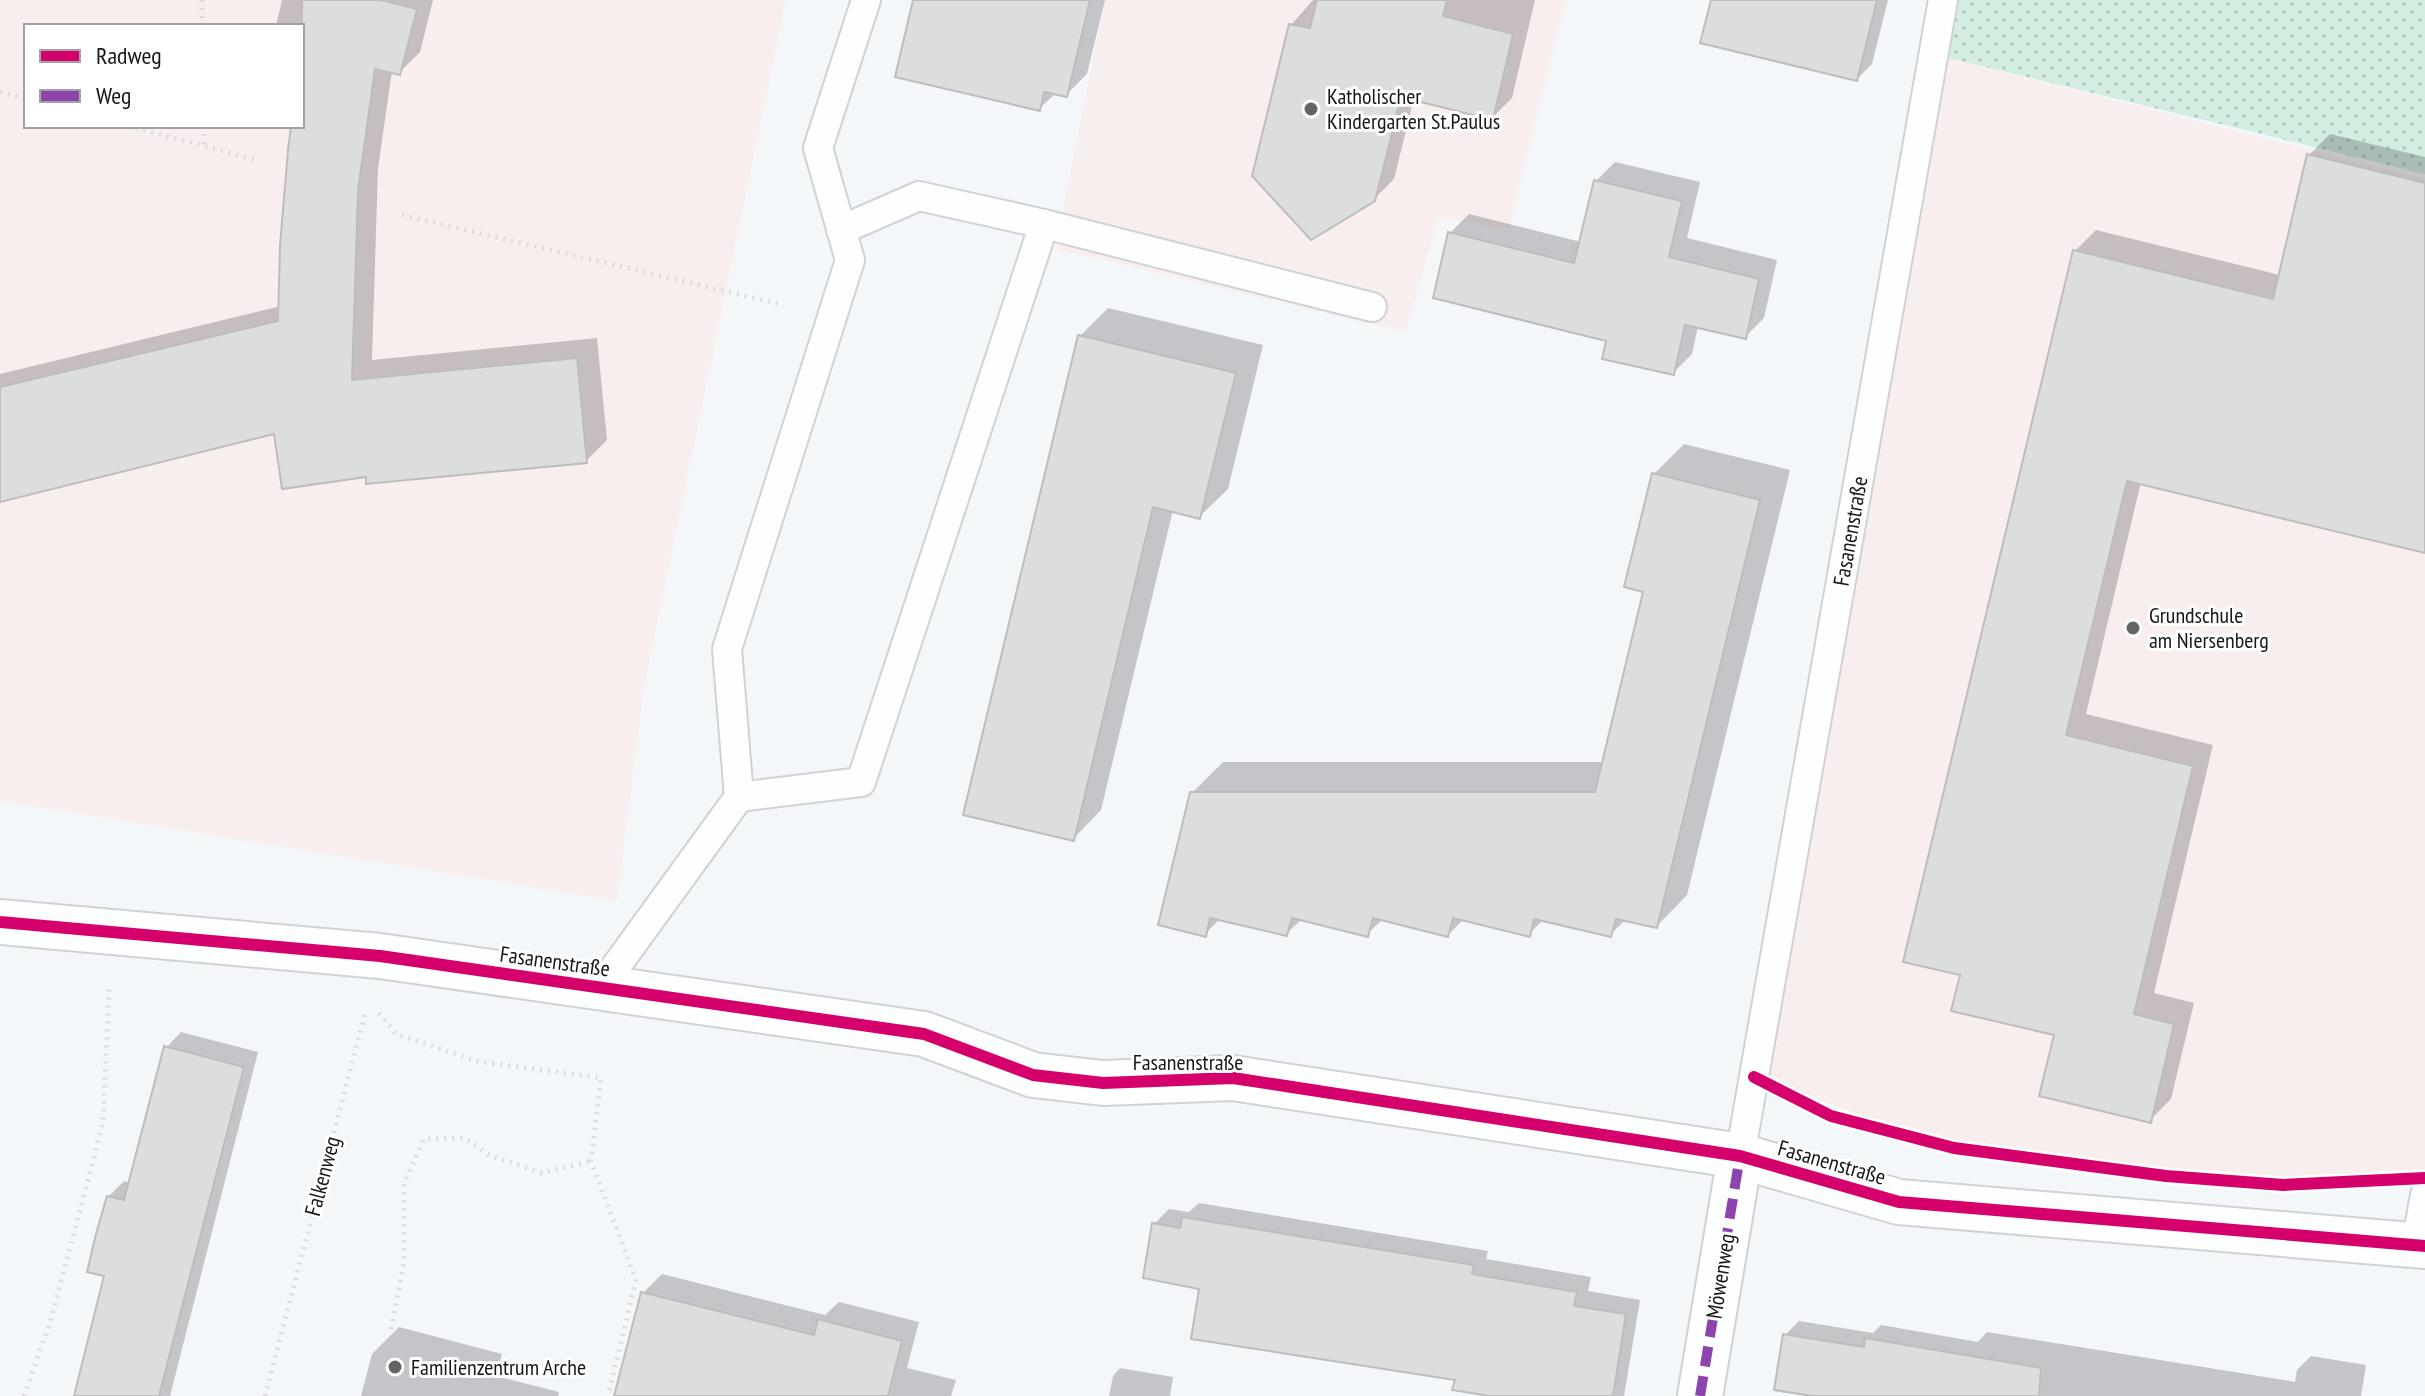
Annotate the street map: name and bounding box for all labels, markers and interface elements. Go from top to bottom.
legend [24,24,304,128]
text: Radweg [96,40,162,71]
text: Weg [96,80,131,111]
place label: Katholischer Kindergarten St.Paulus [1327,82,1500,135]
marker: Katholischer Kindergarten St.Paulus [1302,100,1320,118]
street label: Fasanenstraße [1827,474,1873,588]
place label: Grundschule am Niersenberg [2149,601,2269,654]
marker: Grundschule am Niersenberg [2124,619,2142,637]
street label: Fasanenstraße [498,939,612,983]
street label: Fasanenstraße [1133,1048,1243,1076]
street label: Falkenweg [298,1133,346,1219]
street label: Fasanenstraße [1775,1133,1889,1191]
street label: Möwenweg [1699,1231,1741,1321]
place label: Familienzentrum Arche [411,1353,586,1381]
marker: Familienzentrum Arche [386,1358,404,1376]

